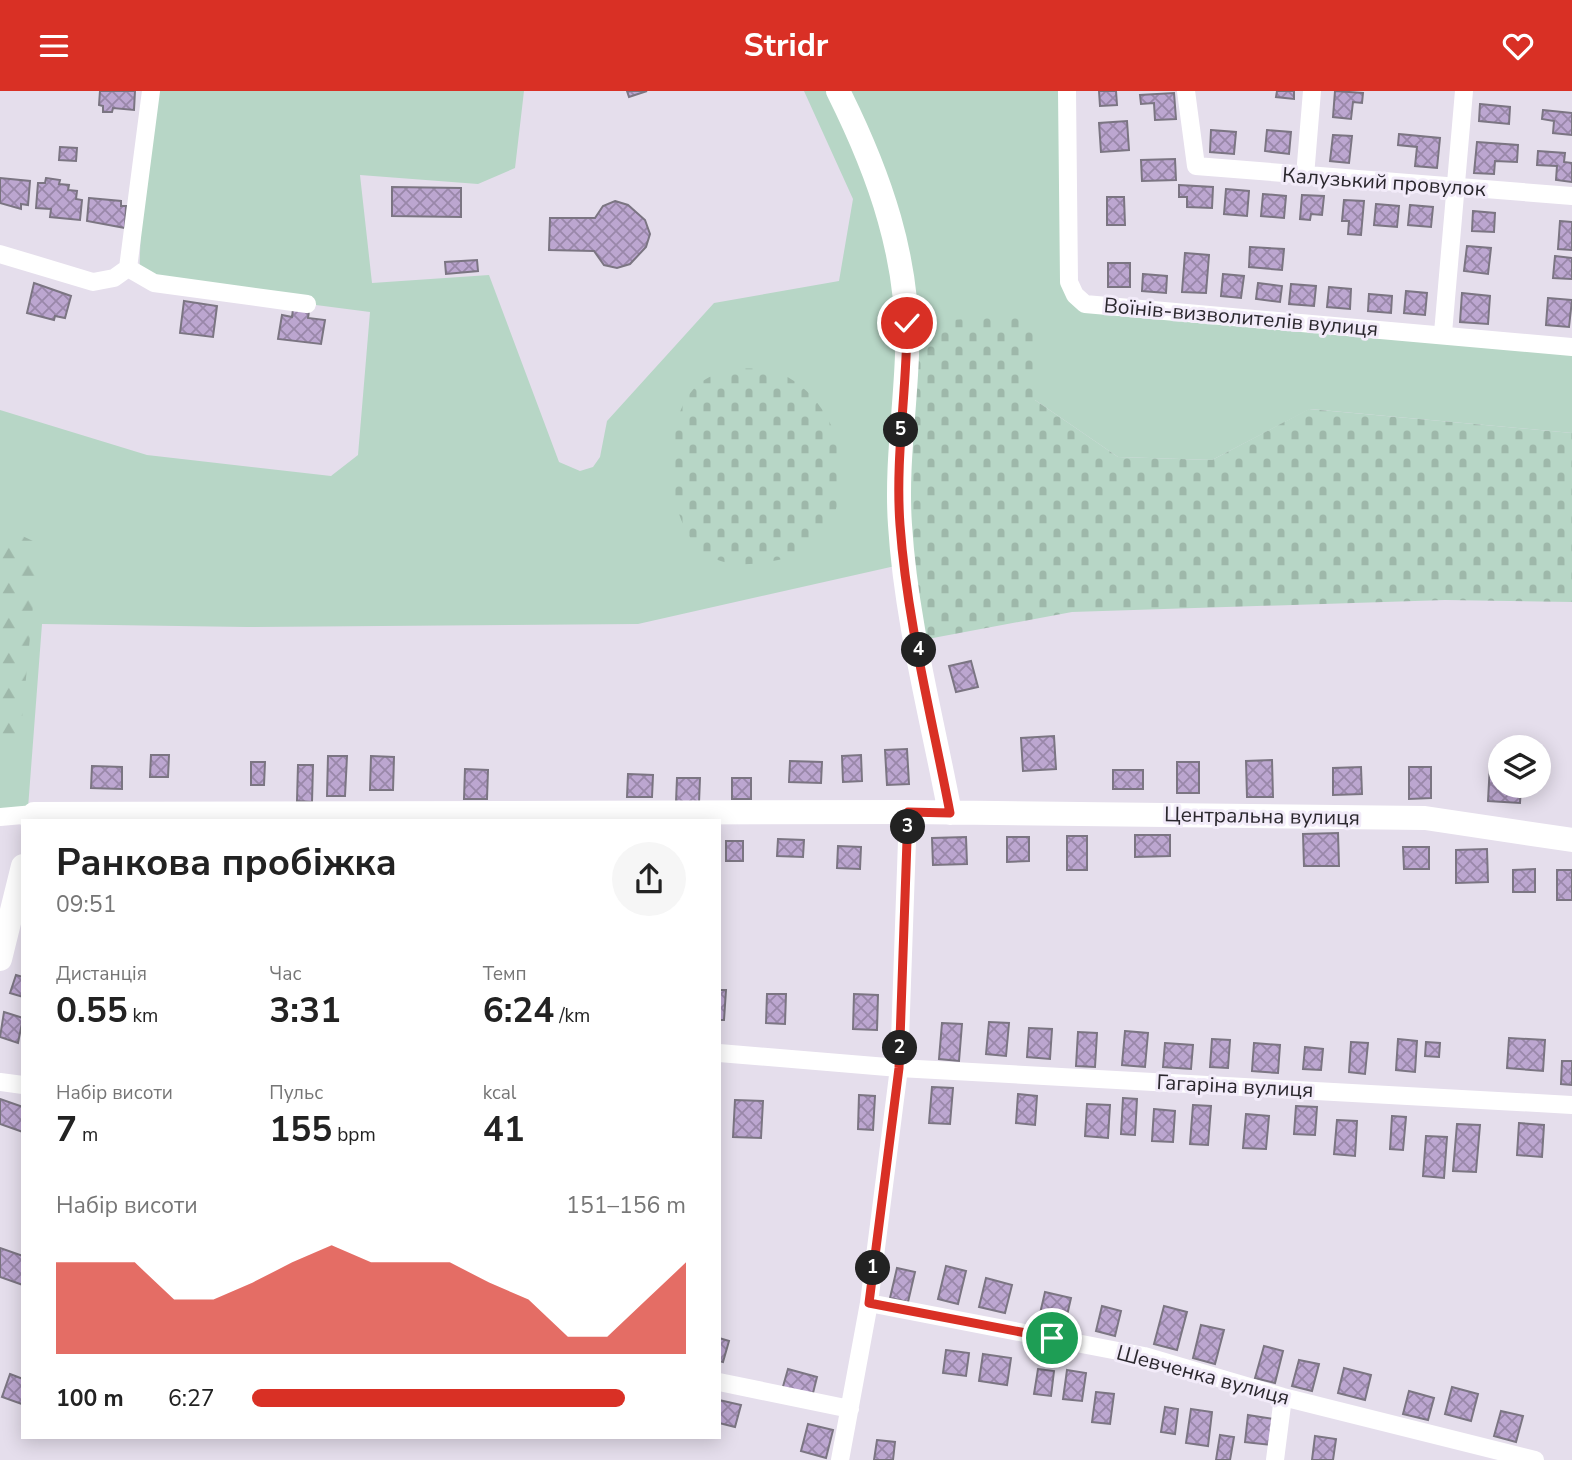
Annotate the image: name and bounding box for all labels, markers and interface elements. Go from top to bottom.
text: Stridr [744,24,828,67]
icon: menu [35,27,73,65]
icon: heart [1499,27,1537,65]
street label: Калузький провулок [1281,161,1488,203]
street label: Воїнів-визволителів вулиця [1103,291,1379,343]
pin [877,293,937,353]
icon: check [888,304,926,342]
pin: 5 [884,413,918,447]
text: 5 [895,416,906,442]
pin: 4 [902,633,936,667]
text: 4 [913,636,924,662]
map controls [1488,735,1551,798]
button: layers [1488,735,1551,798]
street label: Центральна вулиця [1164,800,1360,832]
pin: 3 [890,809,926,845]
text: 3 [902,813,913,839]
text: Ранкова пробіжка [56,837,397,888]
button: share [612,842,686,916]
text: 09:51 [56,889,116,920]
text: Дистанція [56,961,147,987]
text: Час [269,961,301,987]
text: Темп [483,961,527,987]
text: 0.55 [56,987,128,1034]
text: 3:31 [269,987,341,1034]
text: 6:24 [483,987,554,1034]
text: km [128,1003,158,1029]
text: /km [554,1003,590,1029]
pin: 2 [883,1031,918,1065]
text: 2 [894,1034,905,1060]
street label: Гагаріна вулиця [1156,1068,1314,1104]
text: Набір висоти [56,1080,173,1106]
text: Пульс [269,1080,323,1106]
text: kcal [483,1080,516,1106]
text: 7 [56,1106,77,1153]
text: 155 [269,1106,332,1153]
text: 41 [483,1106,525,1153]
text: m [77,1122,98,1148]
text: bpm [332,1122,376,1148]
text: Набір висоти [56,1190,198,1221]
text: 151–156 m [566,1190,686,1221]
pin: 1 [856,1251,890,1285]
text: 1 [867,1254,878,1280]
pin [1022,1308,1082,1368]
icon: arrive [1033,1319,1071,1357]
street label: Шевченка вулиця [1113,1338,1293,1412]
text: 100 m [56,1383,124,1414]
text: 6:27 [168,1383,215,1414]

